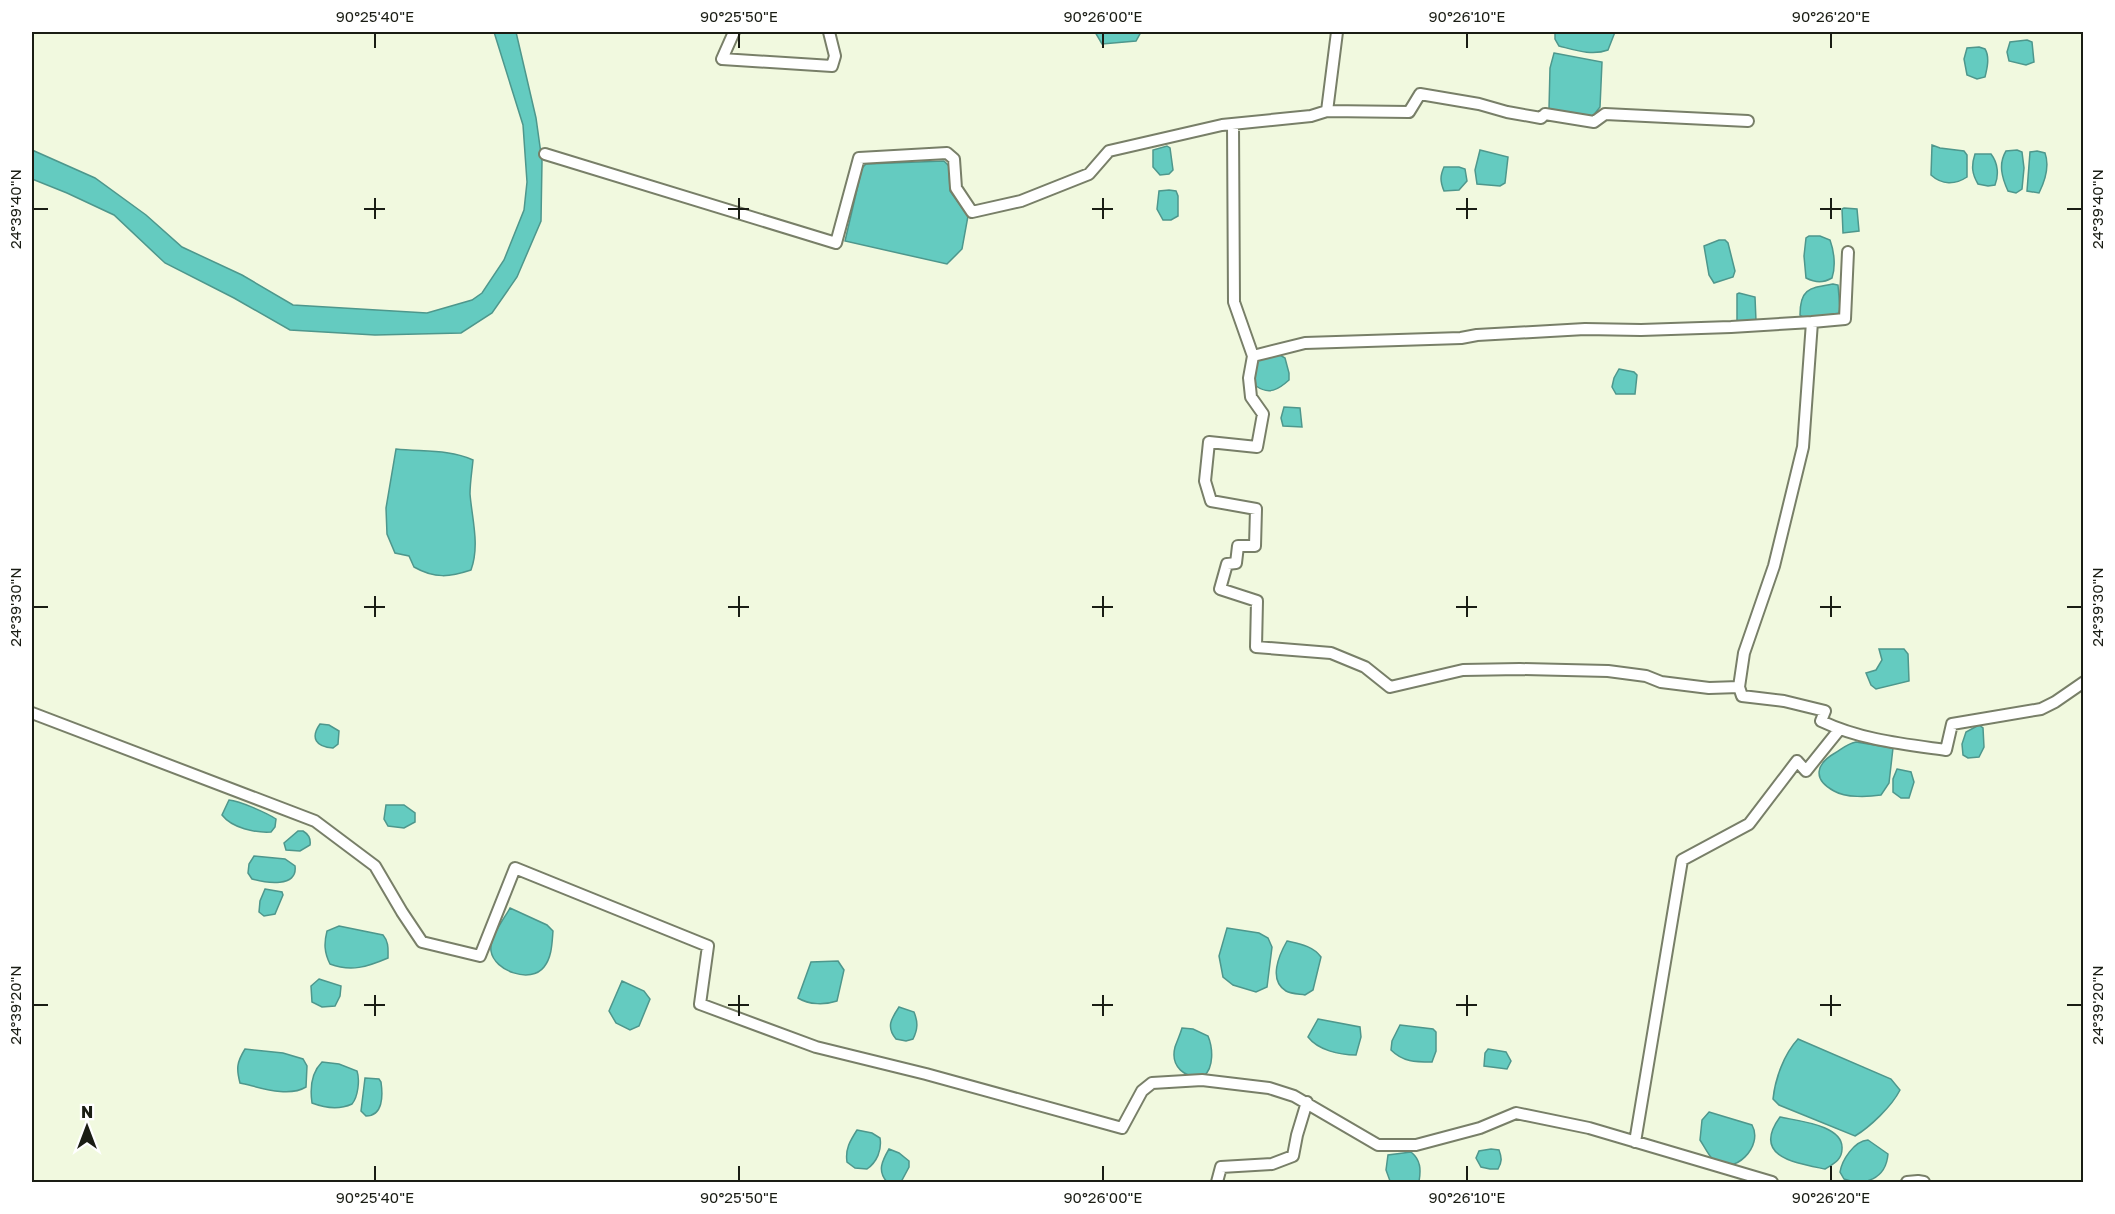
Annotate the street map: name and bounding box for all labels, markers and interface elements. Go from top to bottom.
text: 90°25'40"E [336,7,414,25]
text: 90°25'50"E [700,7,778,25]
text: 90°26'00"E [1064,7,1142,25]
text: 90°26'10"E [1429,7,1505,25]
text: 90°26'20"E [1792,7,1870,25]
text: 24°39'40"N [6,169,24,249]
text: 24°39'40"N [2088,169,2106,249]
text: 24°39'30"N [6,567,24,647]
text: 24°39'30"N [2088,567,2106,647]
text: 24°39'20"N [6,965,24,1045]
text: 24°39'20"N [2088,965,2106,1045]
north arrow [57,1097,117,1157]
text: N [81,1102,93,1122]
text: 90°25'40"E [336,1188,414,1206]
text: 90°25'50"E [700,1188,778,1206]
text: 90°26'00"E [1064,1188,1142,1206]
text: 90°26'10"E [1429,1188,1505,1206]
text: 90°26'20"E [1792,1188,1870,1206]

